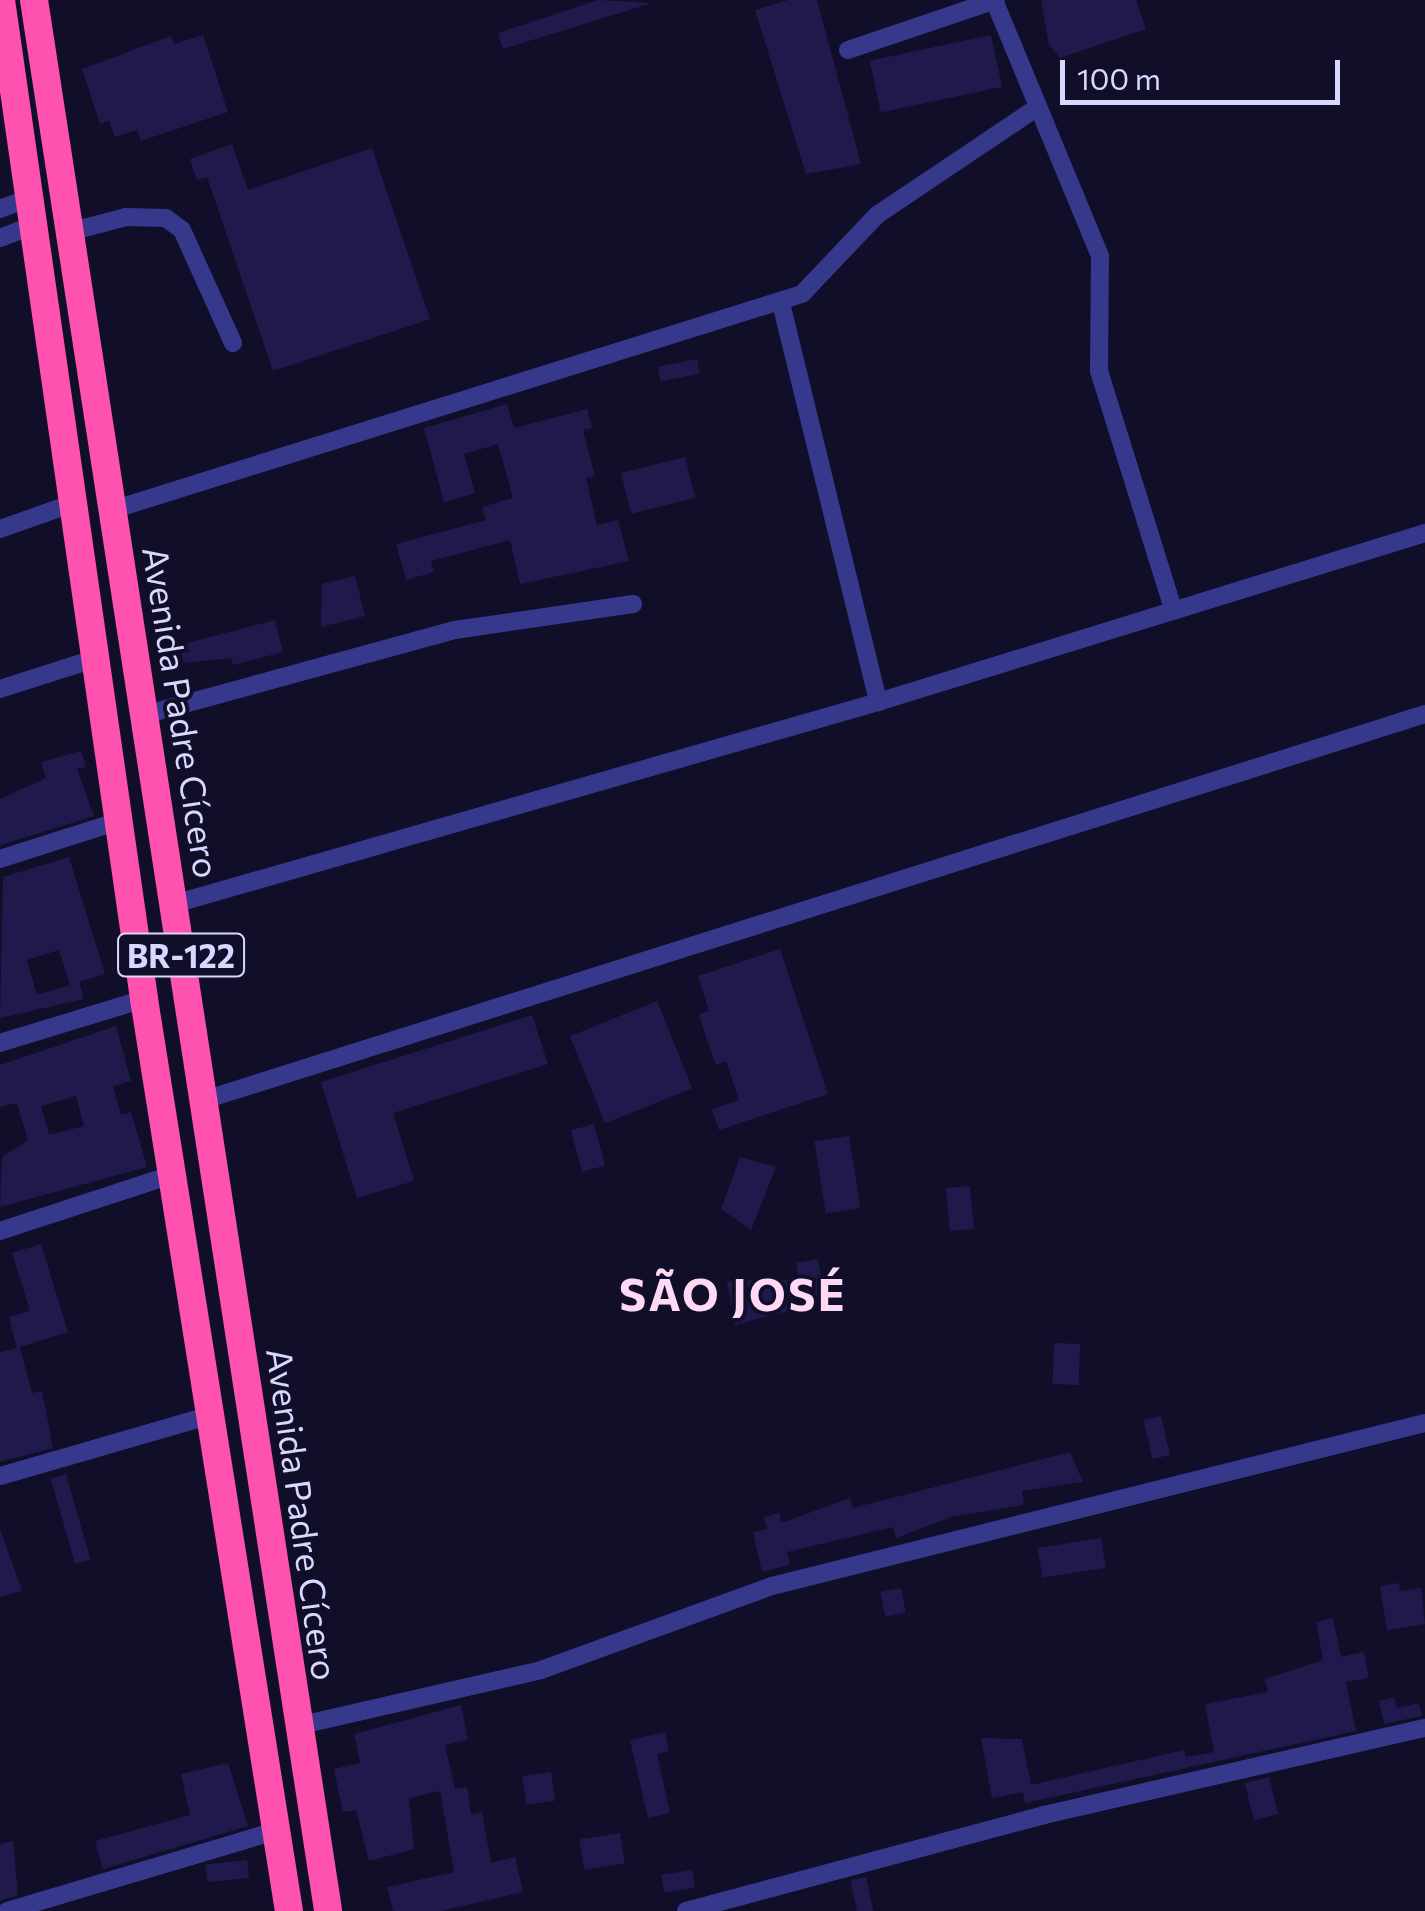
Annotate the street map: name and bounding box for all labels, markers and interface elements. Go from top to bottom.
scale bar [1065,40,1345,102]
text: 100 m [1077,59,1161,96]
street label: Avenida Padre Cícero [135,543,229,881]
road number: BR-122 [116,928,246,982]
district label: SÃO JOSÉ [619,1266,847,1320]
street label: Avenida Padre Cícero [259,1345,347,1683]

